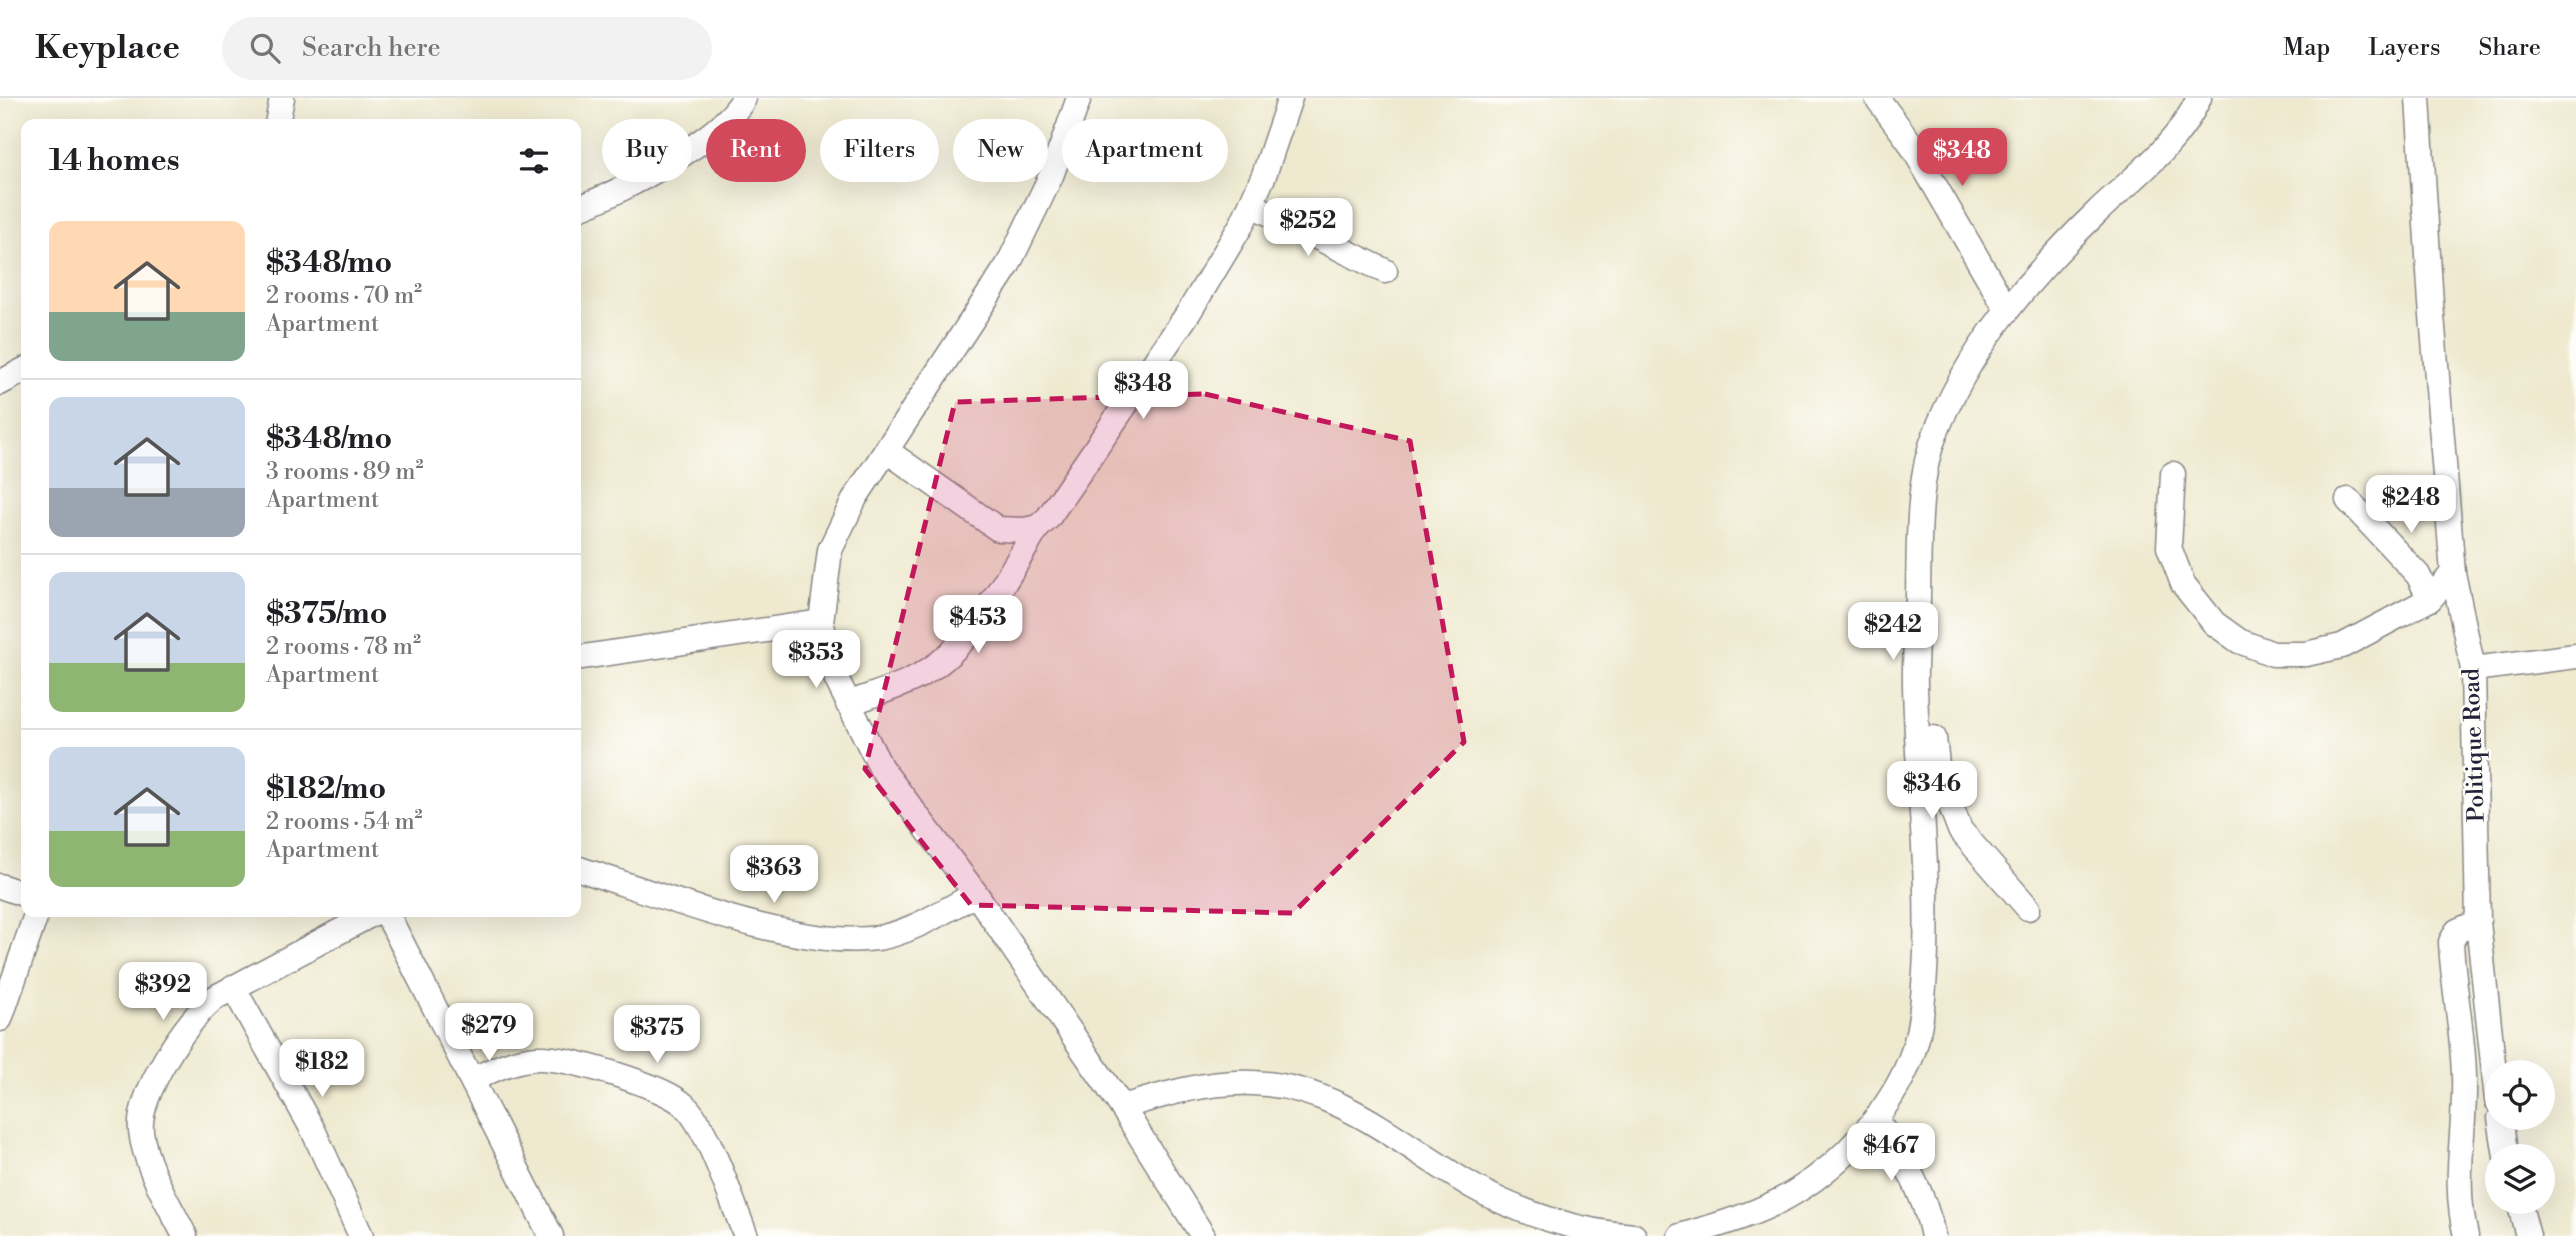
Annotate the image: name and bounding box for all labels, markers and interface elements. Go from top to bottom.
search box [222,17,712,80]
text: Keyplace [35,28,180,69]
icon: search [246,29,284,67]
text: Search here [302,32,441,64]
text: Map [2283,33,2330,63]
text: Layers [2368,33,2440,63]
text: Share [2478,33,2541,63]
chip: Buy [602,119,692,182]
chip: Rent [706,119,806,182]
chip: Filters [820,119,939,182]
chip: New [953,119,1048,182]
chip: Apartment [1062,119,1228,182]
pin: $348 [1921,129,2003,188]
text: $348 [1933,137,1991,165]
text: 14 homes [49,142,180,180]
icon: filters [515,142,553,180]
pin: $252 [1267,198,1349,258]
text: $252 [1280,207,1336,235]
text: $348/mo [266,244,392,282]
icon: home [105,249,189,333]
text: 2 rooms · 70 m² [266,282,422,310]
text: Apartment [266,310,379,338]
pin: $348 [1102,362,1184,421]
text: $348 [1114,370,1172,398]
text: $348/mo [266,420,392,458]
icon: home [105,425,189,509]
text: 3 rooms · 89 m² [266,458,423,486]
pin: $248 [2370,476,2452,535]
text: $248 [2382,484,2440,512]
text: Apartment [266,486,379,514]
text: $375/mo [266,595,387,633]
pin: $453 [937,596,1019,655]
icon: home [105,600,189,684]
pin: $242 [1852,602,1934,662]
text: $453 [949,604,1007,632]
text: $242 [1864,611,1922,639]
pin: $353 [775,630,857,690]
text: 2 rooms · 78 m² [266,633,421,661]
text: $353 [788,639,844,667]
text: Apartment [266,661,379,689]
street label: Politique Road [2457,668,2491,822]
pin: $346 [1891,762,1973,821]
text: $182/mo [266,770,386,808]
text: $346 [1903,770,1961,798]
icon: home [105,775,189,859]
text: 2 rooms · 54 m² [266,808,423,836]
text: Apartment [266,836,379,864]
pin: $363 [733,846,815,905]
text: $363 [746,854,802,882]
pin: $392 [122,962,204,1022]
text: $392 [135,971,191,999]
pin: $279 [448,1004,530,1063]
pin: $375 [616,1006,698,1065]
text: $279 [461,1012,517,1040]
text: $375 [630,1014,684,1042]
pin: $182 [281,1040,363,1099]
text: $182 [295,1048,349,1076]
map controls [2485,1060,2555,1214]
button: locate [2485,1060,2555,1130]
pin: $467 [1850,1124,1932,1183]
text: $467 [1863,1132,1919,1160]
button: layers [2485,1144,2555,1214]

